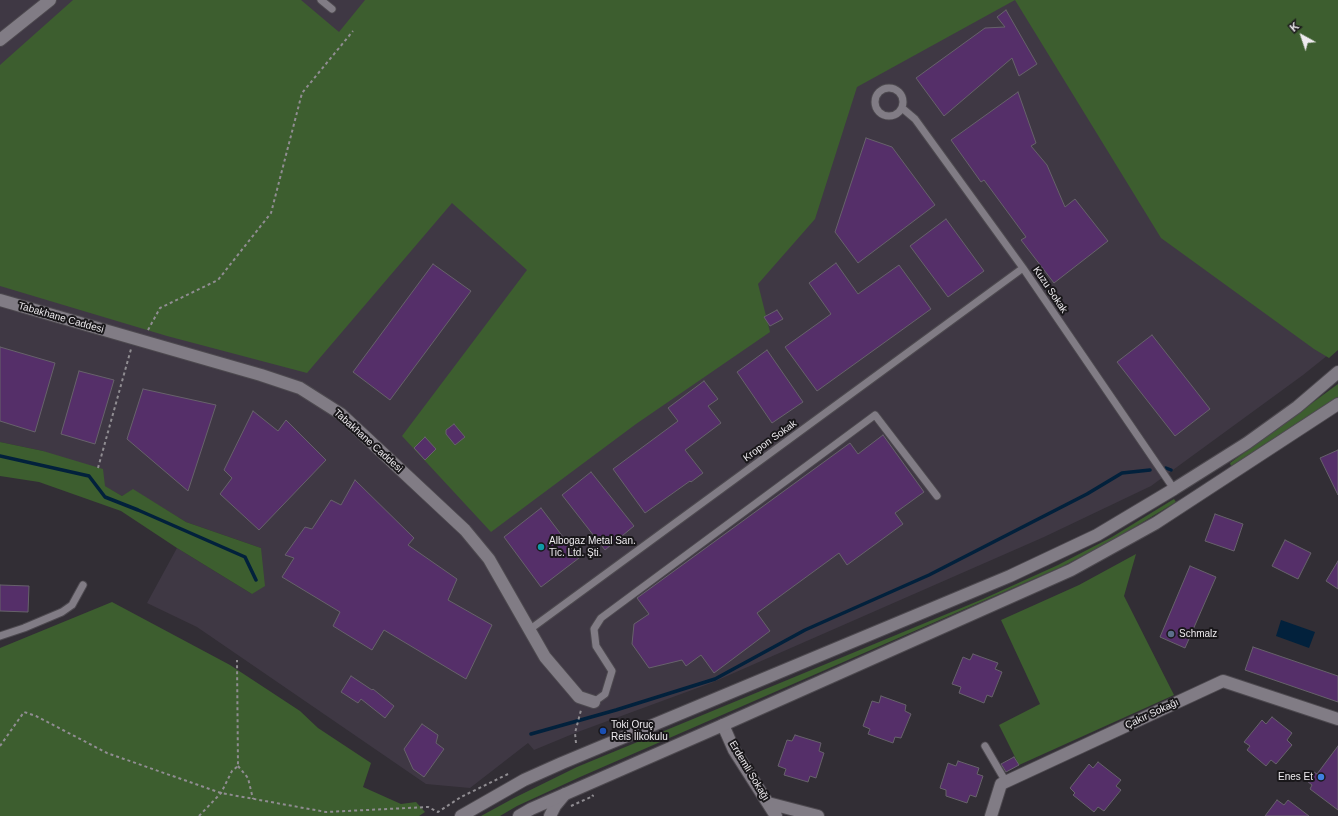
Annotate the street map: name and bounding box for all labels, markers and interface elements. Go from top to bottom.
north arrow [1282,16,1322,56]
text: K [1287,20,1301,34]
street label: Kuzu Sokak [1030,265,1070,315]
street label: Tabakhane Caddesi [17,300,105,336]
street label: Tabakhane Caddesi [331,407,405,475]
street label: Kropon Sokak [741,418,799,464]
place label: Albogaz Metal San. Tic. Ltd. Şti. [549,535,636,558]
marker: Albogaz Metal San. Tic. Ltd. Şti. [536,542,546,552]
place label: Schmalz [1179,628,1217,640]
marker: Schmalz [1166,629,1176,639]
street label: Çakır Sokağı [1123,696,1181,732]
place label: Toki Oruç Reis İlkokulu [611,719,668,742]
marker: Toki Oruç Reis İlkokulu [598,726,608,736]
street label: Erdemli Sokağı [726,739,772,803]
place label: Enes Et [1278,771,1313,783]
marker: Enes Et [1316,772,1326,782]

